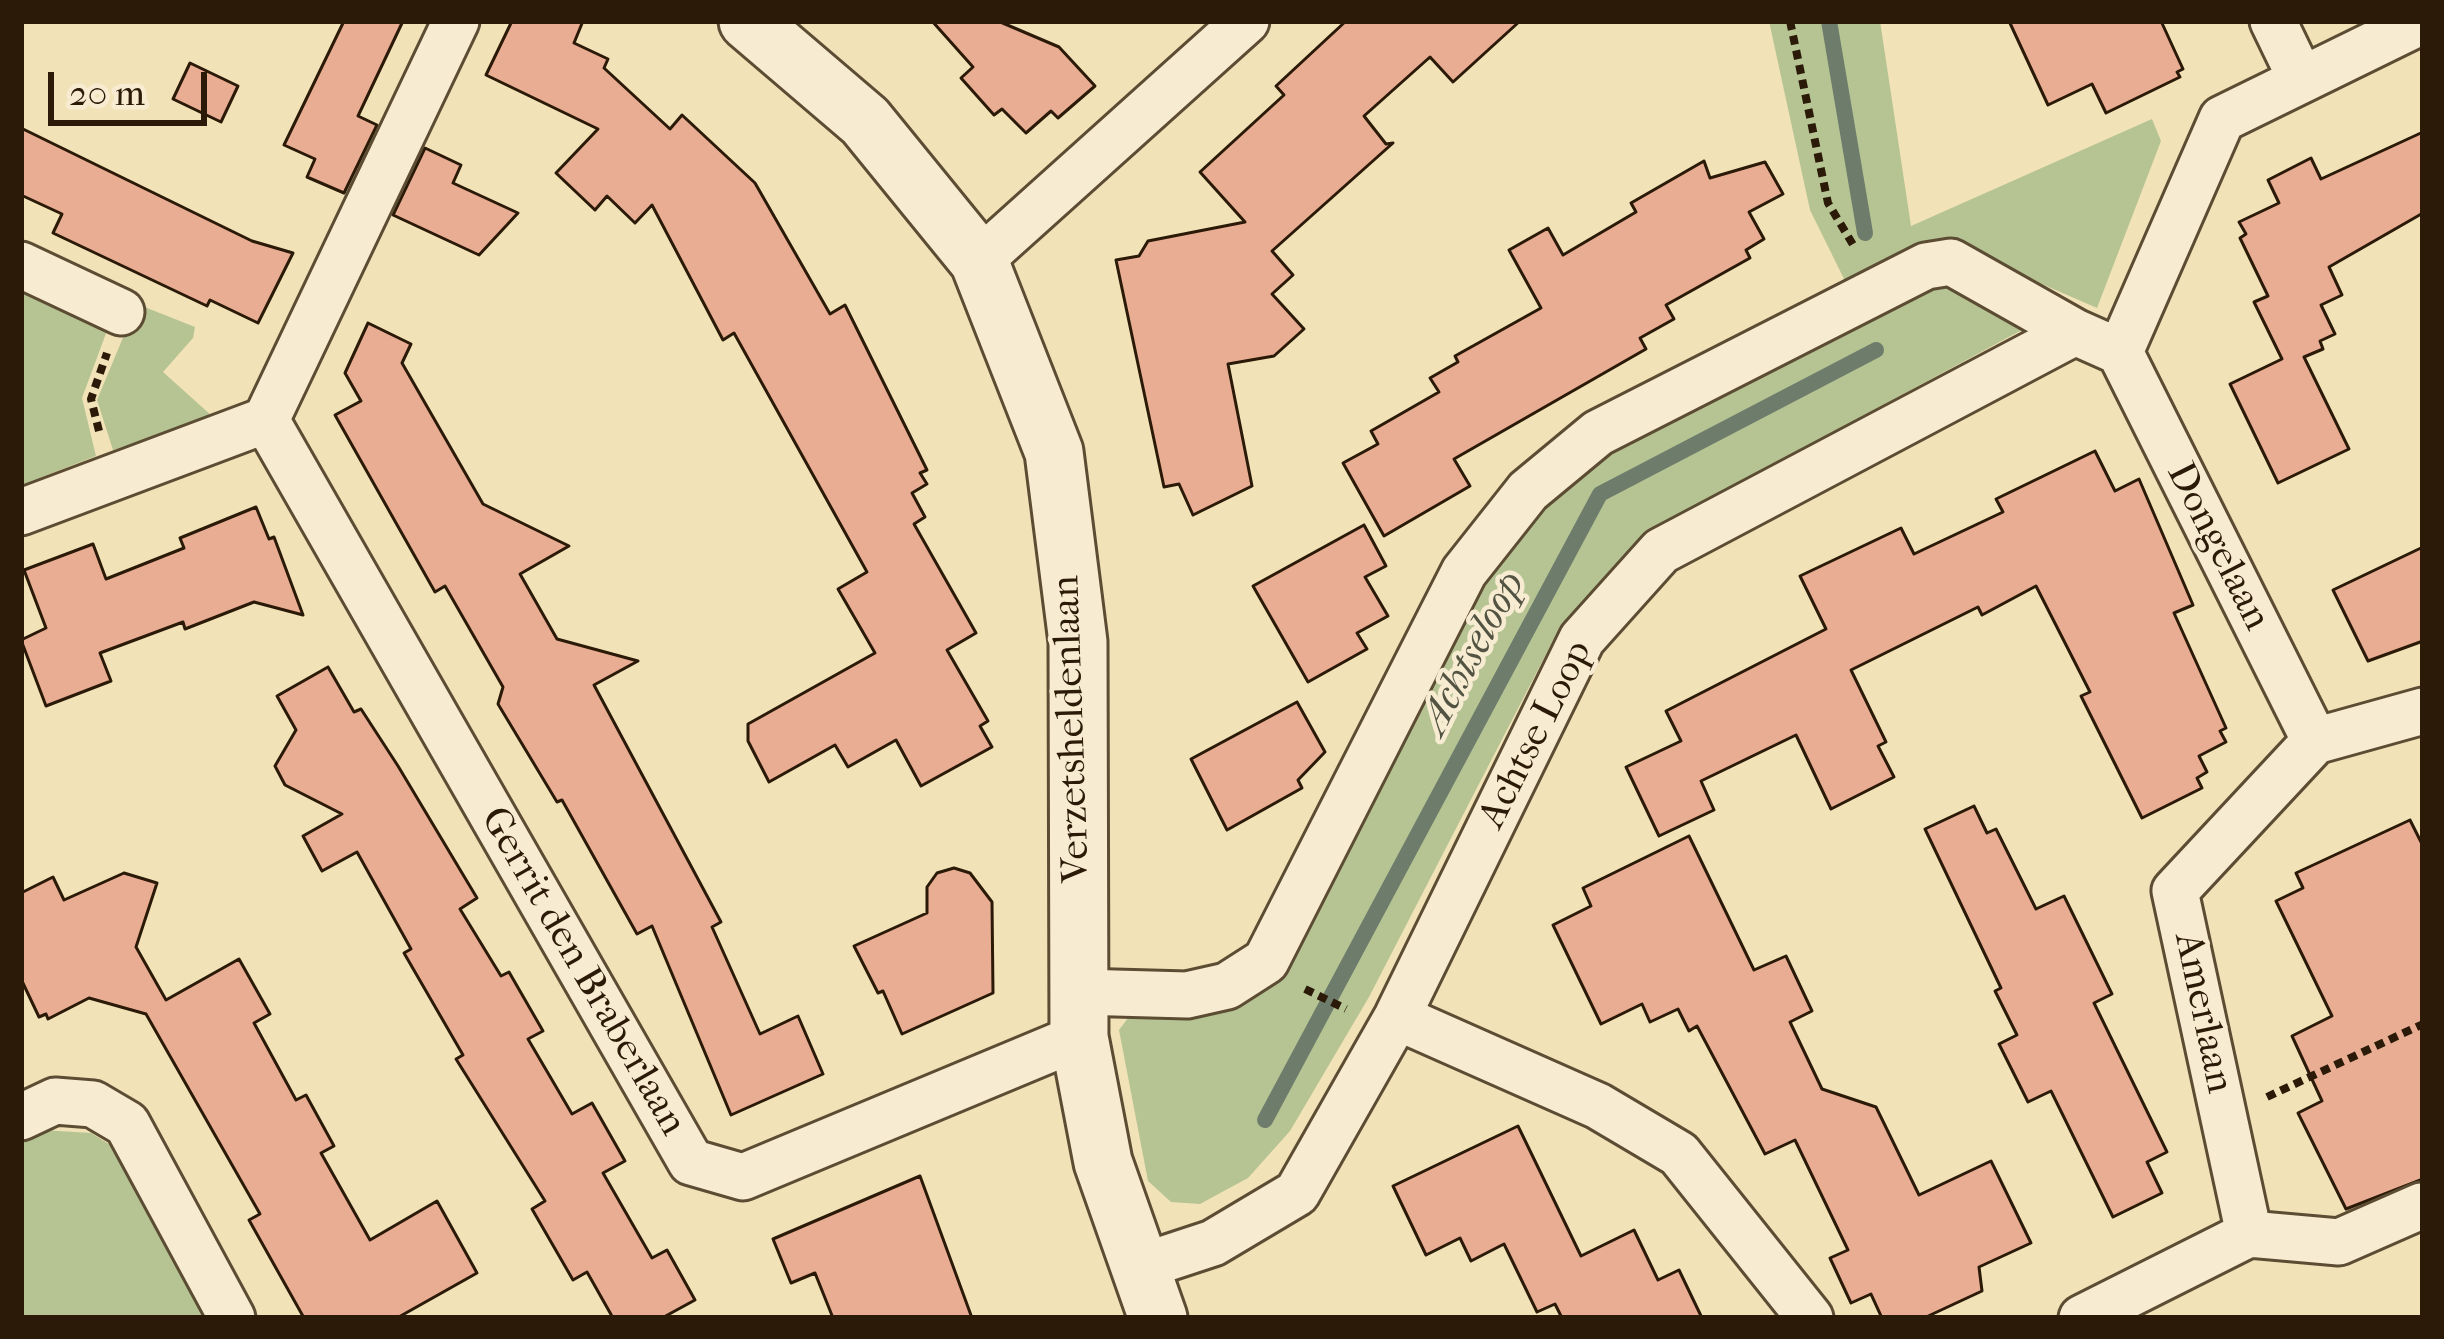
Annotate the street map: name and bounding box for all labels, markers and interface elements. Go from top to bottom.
scale bar [54,48,213,122]
text: 20 m [69,72,145,114]
street label: Dongelaan [2155,456,2279,638]
water label: Achtseloop [1410,563,1538,743]
street label: Verzetsheldenlaan [1044,574,1102,884]
street label: Achtse Loop [1470,633,1604,837]
street label: Gerrit den Braberlaan [469,800,695,1144]
street label: Amerlaan [2162,929,2242,1097]

